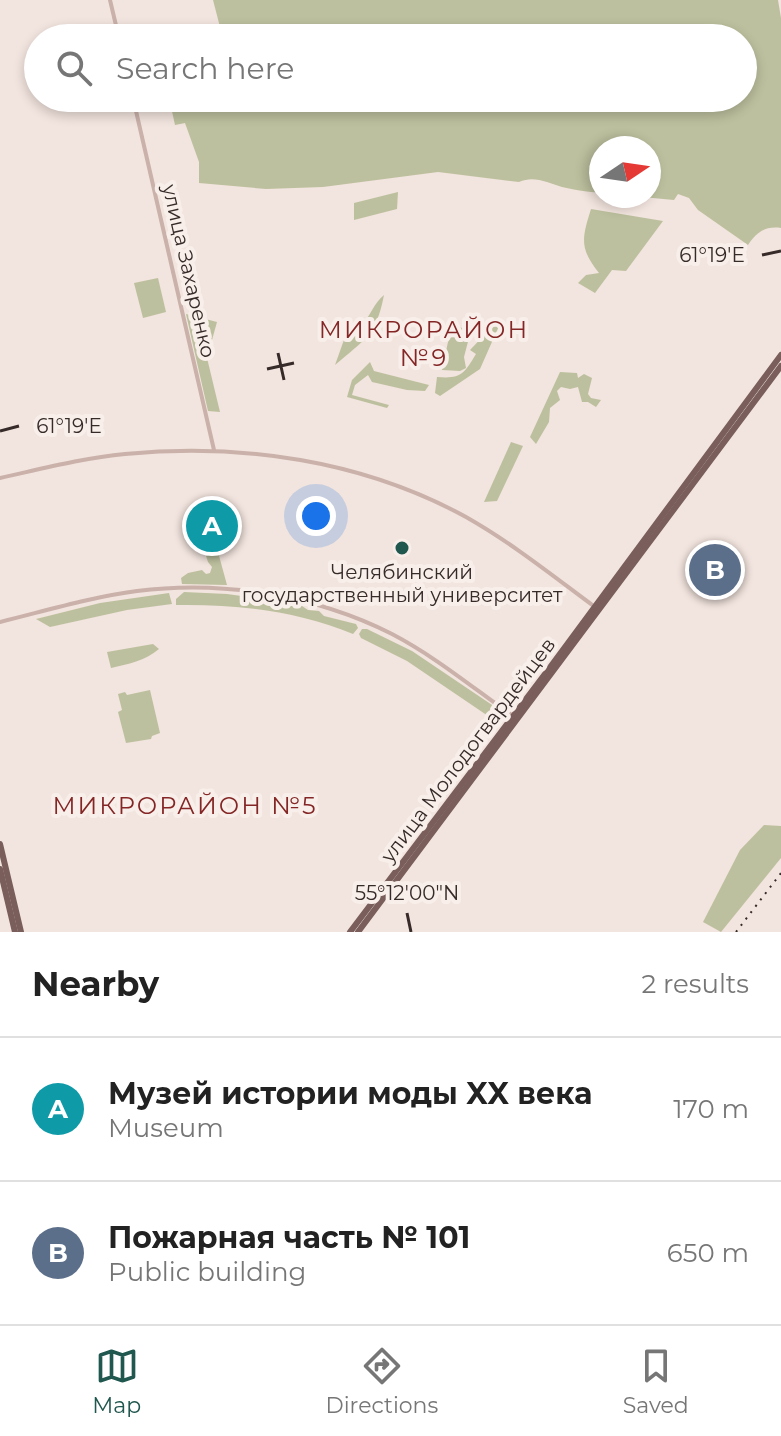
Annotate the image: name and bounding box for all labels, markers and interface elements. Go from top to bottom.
search box [24,24,757,112]
icon: search [52,46,96,90]
text: Search here [116,50,294,87]
north arrow [589,136,661,208]
street label: улица Захаренко [157,181,221,360]
text: 61°19'E [679,243,745,267]
district label: МИКРОРАЙОН №9 [319,315,529,372]
text: 61°19'E [36,414,102,438]
pin: A [186,496,238,556]
your location [296,496,336,536]
marker: Челябинский государственный университет [393,539,411,557]
pin: B [689,540,741,600]
place label: Челябинский государственный университет [242,560,563,607]
street label: улица Молодогвардейцев [375,633,560,868]
district label: МИКРОРАЙОН №5 [52,791,318,820]
text: 55°12'00"N [355,881,459,905]
text: Nearby [32,963,159,1005]
text: 2 results [641,968,749,1000]
text: Музей истории моды XX века [108,1075,592,1112]
text: A [48,1093,68,1125]
text: 170 m [673,1093,749,1125]
text: Museum [108,1112,224,1144]
text: Пожарная часть № 101 [108,1219,470,1256]
text: B [48,1237,68,1269]
text: 650 m [667,1237,749,1269]
text: Public building [108,1256,306,1288]
tab: Map [92,1344,141,1419]
tab: Directions [326,1344,438,1419]
tab: Saved [623,1344,689,1419]

